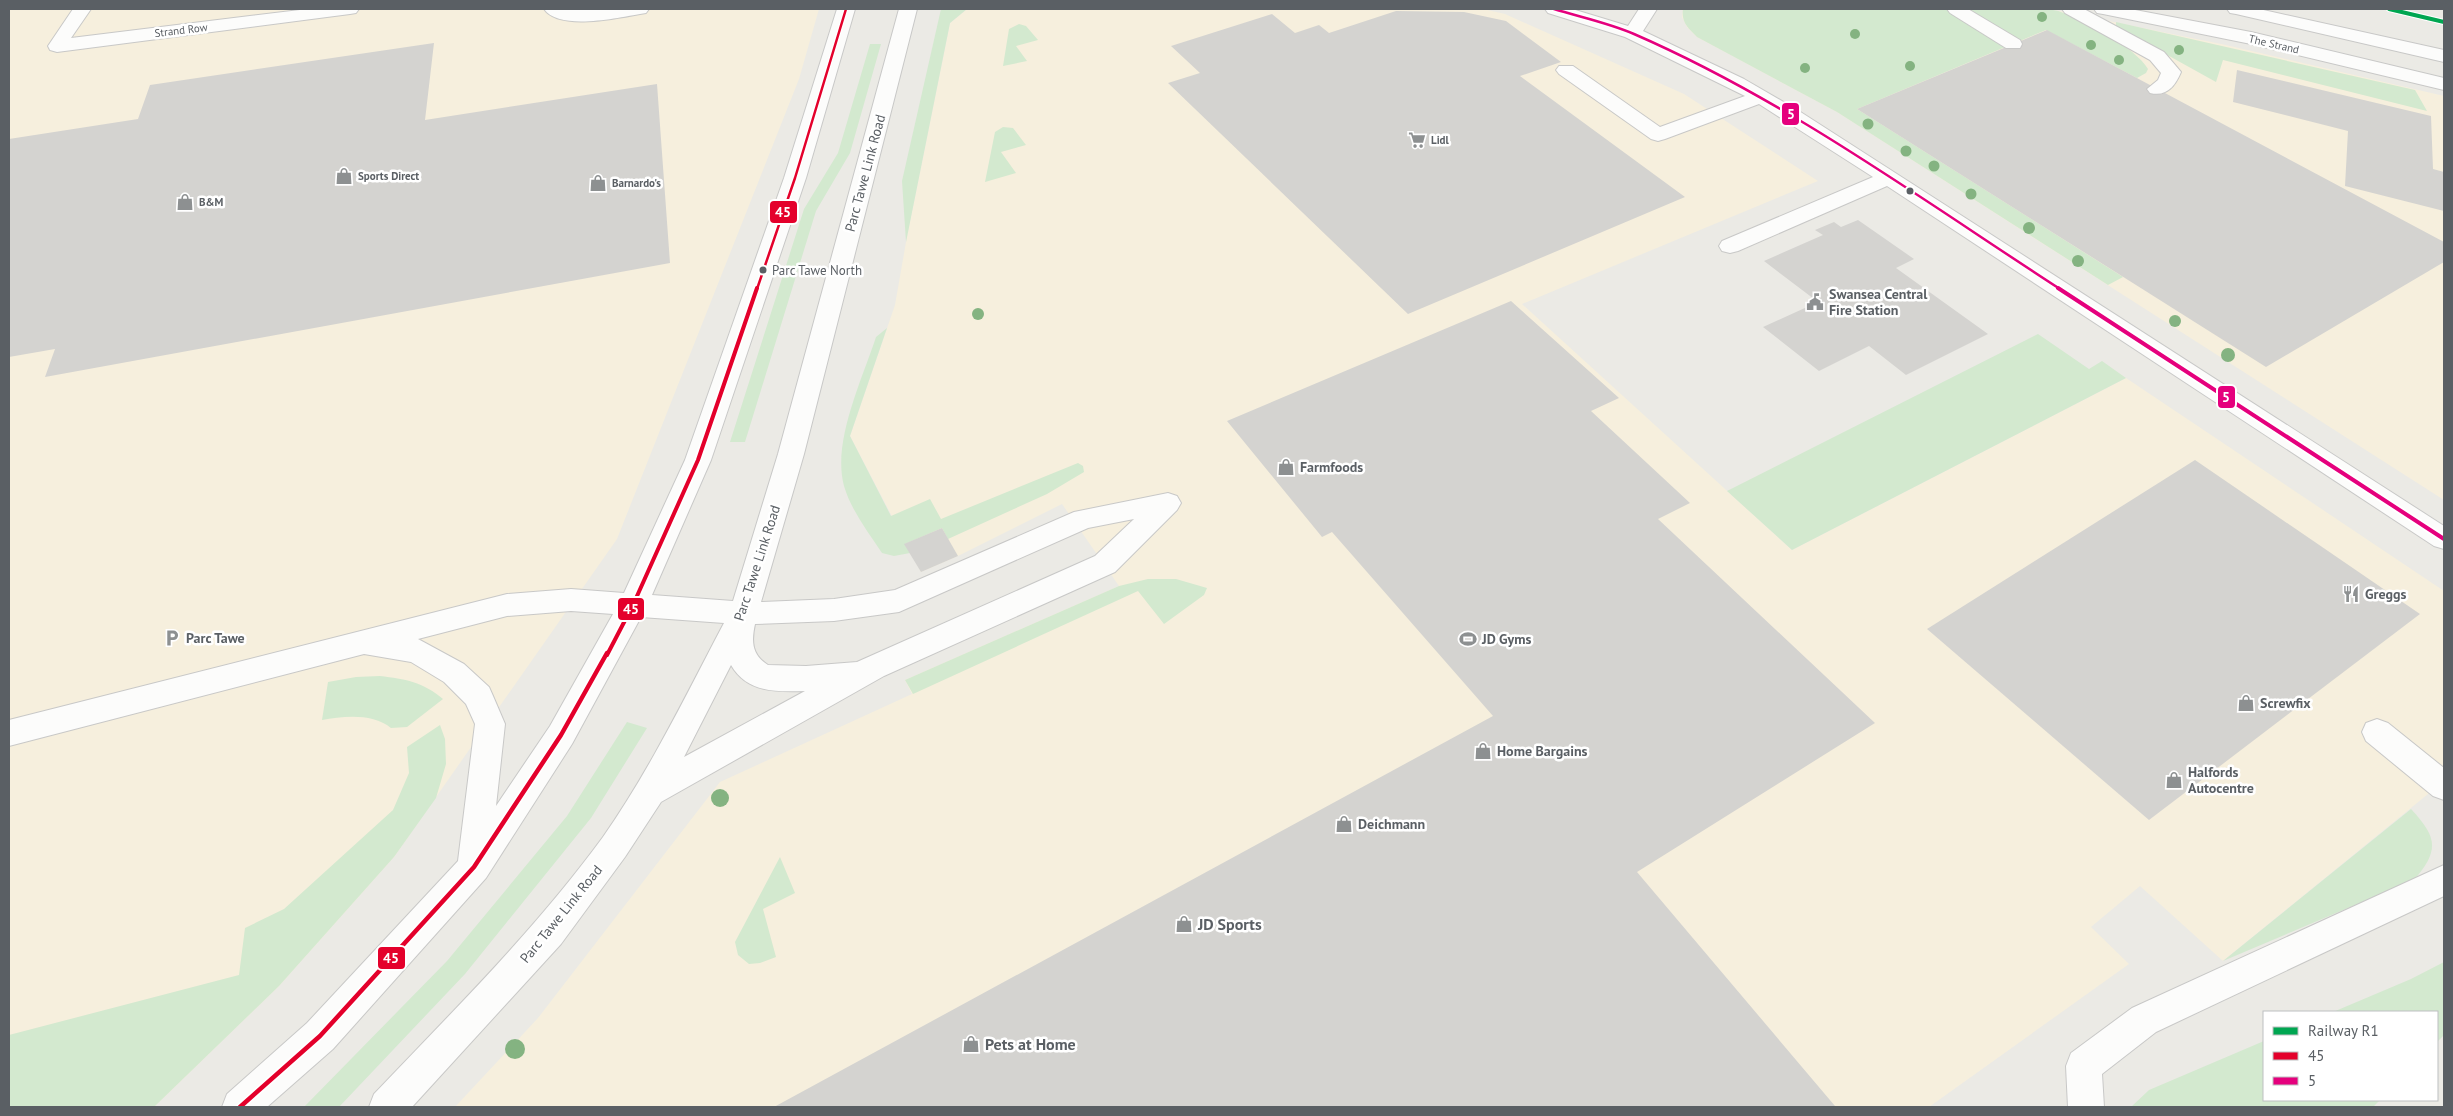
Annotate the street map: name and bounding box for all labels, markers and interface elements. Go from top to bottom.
street label: Strand Row [154,20,208,40]
street label: The Strand [2247,31,2301,57]
line badge: 5 [1781,102,1800,126]
text: 5 [1787,105,1795,123]
street label: Parc Tawe Link Road [841,112,889,234]
supermarket icon: Lidl [1407,130,1427,150]
place label: Lidl [1431,133,1450,147]
shop icon: Sports Direct [334,166,354,186]
place label: Sports Direct [358,169,419,183]
shop icon: Barnardo's [588,173,608,193]
place label: Barnardo's [612,176,661,190]
unlabelled marker [1905,186,1915,196]
shop icon: B&M [175,192,195,212]
place label: B&M [199,195,223,209]
line badge: 45 [769,200,798,224]
text: 45 [775,203,791,221]
place label: Parc Tawe North [772,262,862,279]
marker: Parc Tawe North [758,265,768,275]
place label: Swansea Central Fire Station [1829,285,1928,319]
public building icon: Swansea Central Fire Station [1805,292,1825,312]
line badge: 5 [2217,385,2236,409]
text: 5 [2222,388,2230,406]
shop icon: Farmfoods [1276,457,1296,477]
place label: Farmfoods [1300,458,1363,476]
street label: Parc Tawe Link Road [730,503,784,623]
restaurant icon: Greggs [2341,584,2361,604]
place label: Greggs [2365,585,2406,603]
line badge: 45 [617,597,645,621]
text: 45 [623,600,639,618]
parking icon: Parc Tawe [162,628,182,648]
place label: Parc Tawe [186,629,245,647]
sports icon: JD Gyms [1458,629,1478,649]
place label: JD Gyms [1481,630,1531,648]
shop icon: Screwfix [2236,693,2256,713]
place label: Screwfix [2260,694,2311,712]
shop icon: Home Bargains [1473,741,1493,761]
place label: Home Bargains [1497,742,1588,760]
place label: Halfords Autocentre [2188,763,2254,797]
shop icon: Halfords Autocentre [2164,770,2184,790]
shop icon: Deichmann [1334,814,1354,834]
place label: Deichmann [1358,815,1425,833]
street label: Parc Tawe Link Road [516,861,606,967]
shop icon: JD Sports [1174,914,1194,934]
place label: JD Sports [1197,914,1262,934]
line badge: 45 [377,946,406,970]
text: 45 [383,949,399,967]
legend [2263,1011,2438,1101]
text: Railway R1 [2308,1021,2379,1040]
shop icon: Pets at Home [961,1034,981,1054]
place label: Pets at Home [985,1034,1076,1054]
text: 45 [2308,1046,2324,1065]
text: 5 [2308,1071,2316,1090]

